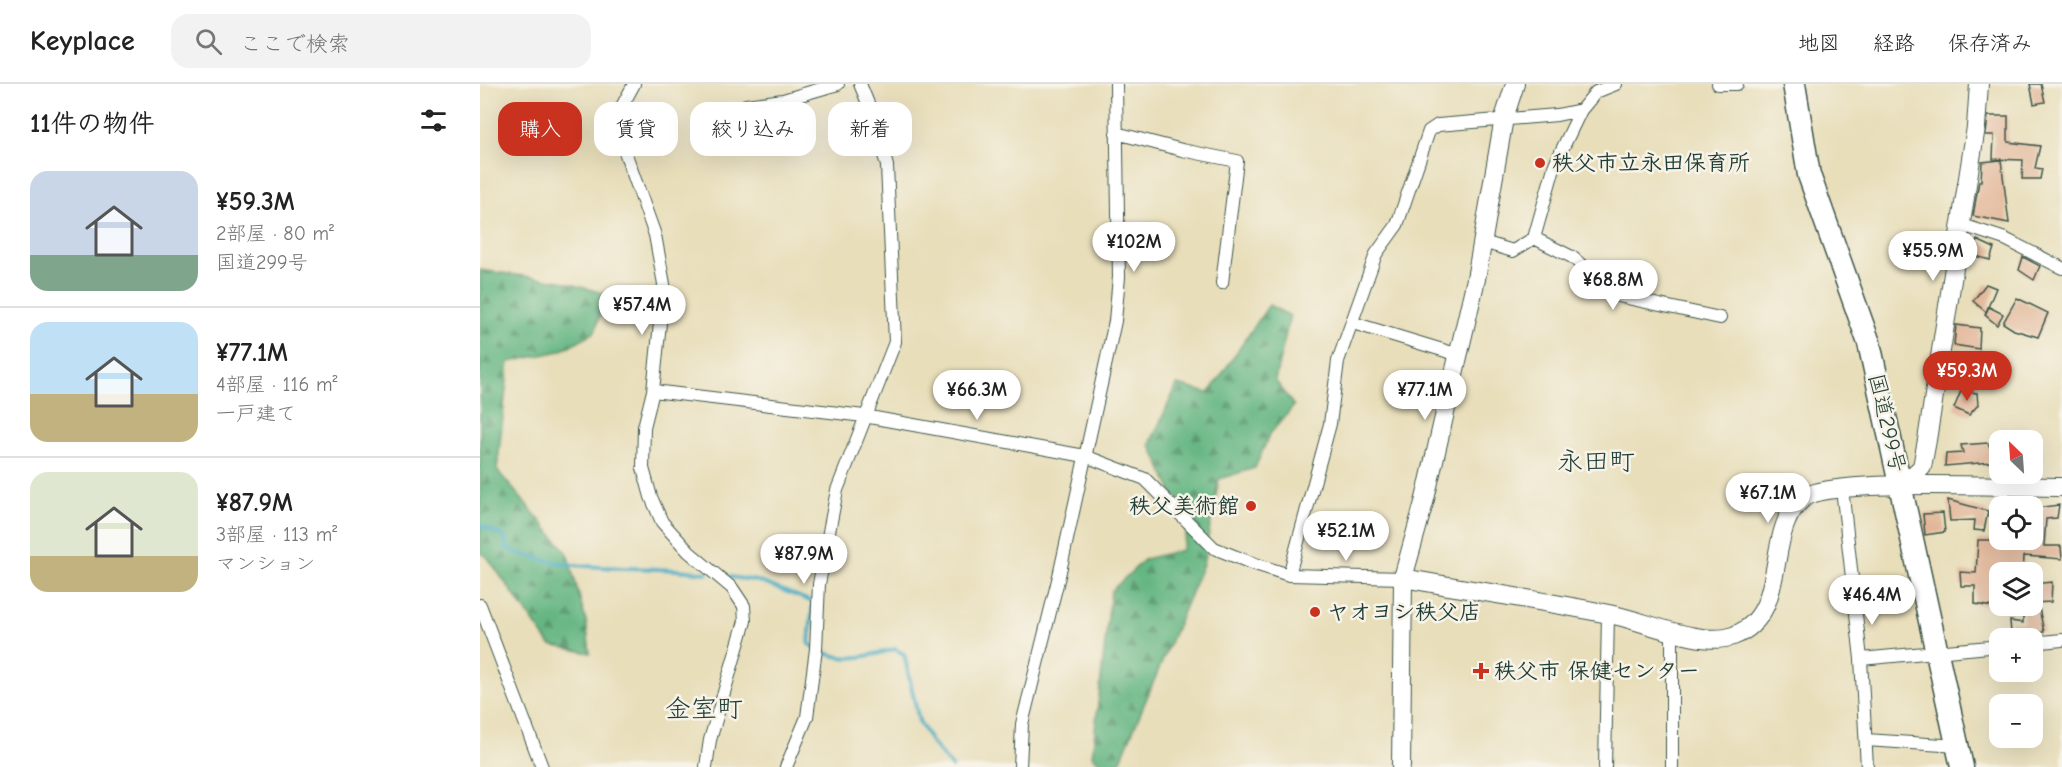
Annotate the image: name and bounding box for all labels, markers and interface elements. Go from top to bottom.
search box [171,14,591,68]
text: Keyplace [30,25,135,57]
icon: search [192,25,225,58]
text: ここで検索 [240,31,350,57]
text: 地図 [1798,31,1840,55]
text: 経路 [1873,31,1915,55]
text: 保存済み [1948,31,2032,55]
chip: 購入 [498,102,582,156]
chip: 賃貸 [594,102,678,156]
chip: 絞り込み [690,102,816,156]
chip: 新着 [828,102,912,156]
icon: filters [417,104,450,137]
text: 11件の物件 [30,109,154,139]
place label: 秩父市立永田保育所 [1552,150,1750,176]
marker: 秩父市立永田保育所 [1533,156,1547,170]
text: ¥59.3M [216,187,295,217]
icon: home [78,195,150,267]
text: 2部屋 · 80 m² [216,222,334,245]
pin: ¥102M [1092,222,1176,273]
text: ¥102M [1106,230,1162,253]
pin: ¥55.9M [1884,231,1982,282]
text: ¥55.9M [1902,239,1964,262]
text: 国道299号 [216,251,308,274]
pin: ¥68.8M [1564,260,1662,311]
text: ¥68.8M [1583,268,1643,291]
pin: ¥57.4M [593,285,691,336]
text: ¥57.4M [613,293,671,316]
text: ¥77.1M [216,338,288,368]
icon: home [78,346,150,418]
pin: ¥59.3M [1918,351,2016,402]
text: ¥59.3M [1937,359,1997,382]
pin: ¥66.3M [928,370,1026,421]
pin: ¥77.1M [1376,370,1474,421]
street label: 国道299号 [1863,371,1911,475]
text: 4部屋 · 116 m² [216,373,337,396]
text: ¥66.3M [947,378,1007,401]
text: ¥77.1M [1397,378,1453,401]
text: 一戸建て [216,402,296,425]
north arrow [1989,430,2043,484]
map controls [1989,430,2043,748]
district label: 永田町 [1557,447,1635,477]
pin: ¥67.1M [1719,473,1817,524]
text: ¥67.1M [1740,481,1796,504]
text: ¥87.9M [216,488,293,518]
place label: 秩父美術館 [1129,493,1239,519]
icon: home [78,496,150,568]
button: locate [1989,496,2043,550]
marker: 秩父美術館 [1244,499,1258,513]
pin: ¥52.1M [1297,511,1395,562]
text: ¥52.1M [1317,519,1375,542]
text: 3部屋 · 113 m² [216,523,337,546]
pin: ¥87.9M [755,534,853,585]
text: ¥87.9M [774,542,834,565]
text: マンション [216,552,315,575]
button: layers [1989,562,2043,616]
pin: ¥46.4M [1823,575,1921,626]
text: ¥46.4M [1843,583,1901,606]
place label: ヤオヨシ秩父店 [1327,599,1481,625]
marker: ヤオヨシ秩父店 [1308,605,1322,619]
button: + [1989,628,2043,682]
place label: 秩父市 保健センター [1494,658,1700,684]
marker: 秩父市 保健センター [1472,662,1490,680]
district label: 金室町 [665,694,743,724]
button: − [1989,694,2043,748]

